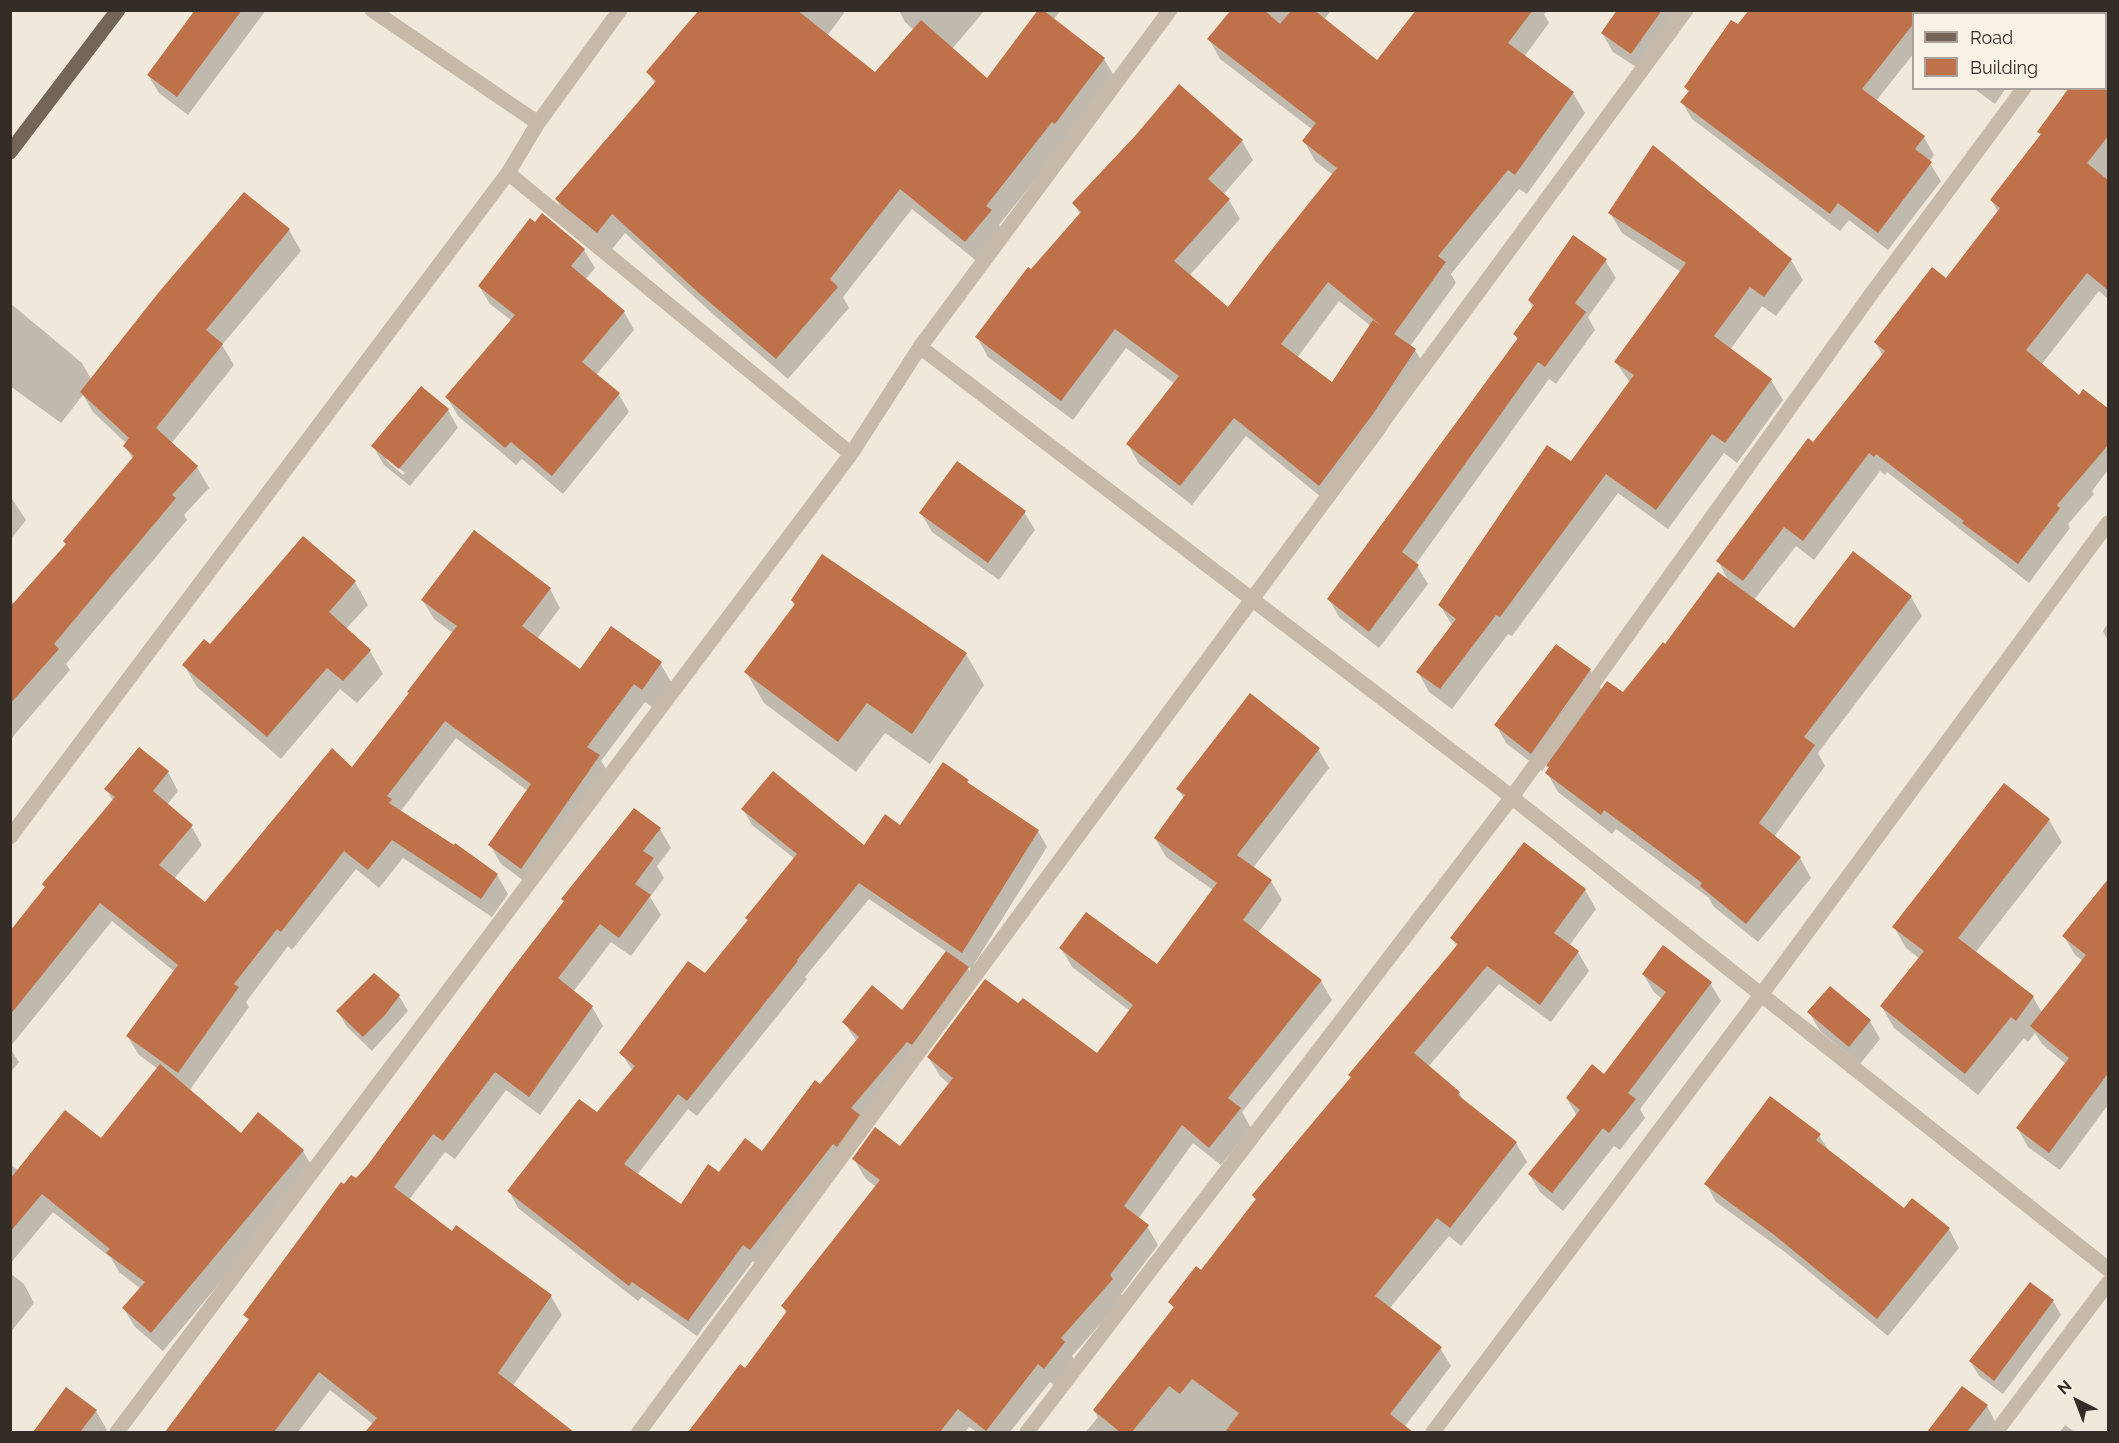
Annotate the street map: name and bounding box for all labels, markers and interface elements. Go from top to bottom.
legend [1912,12,2107,90]
text: Road [1970,27,2013,48]
text: Building [1970,57,2038,78]
north arrow [2047,1371,2107,1431]
text: N [2054,1376,2076,1398]

